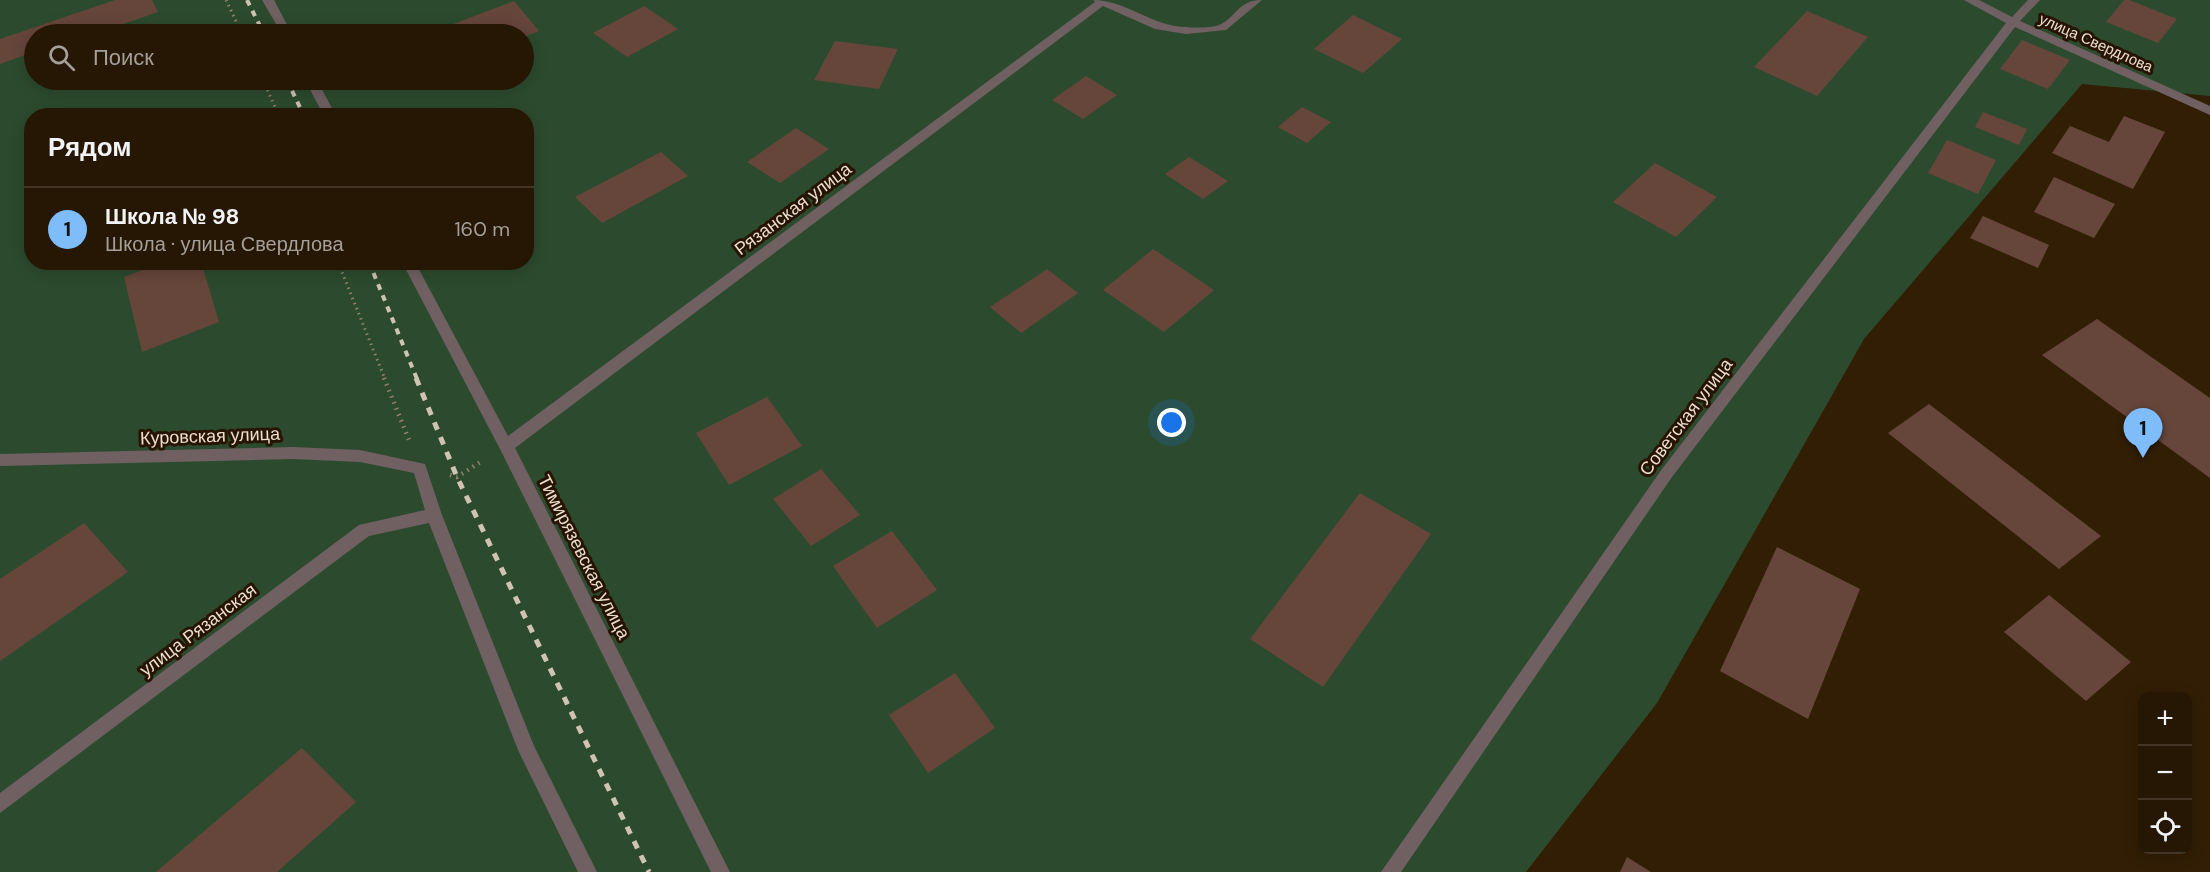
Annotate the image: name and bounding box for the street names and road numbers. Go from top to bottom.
street label: улица Свердлова [2036,9,2157,77]
street label: Рязанская улица [730,157,857,261]
street label: Советская улица [1634,353,1739,481]
street label: Куровская улица [140,422,281,450]
street label: Тимирязевская улица [532,471,636,644]
street label: улица Рязанская [135,578,261,682]

